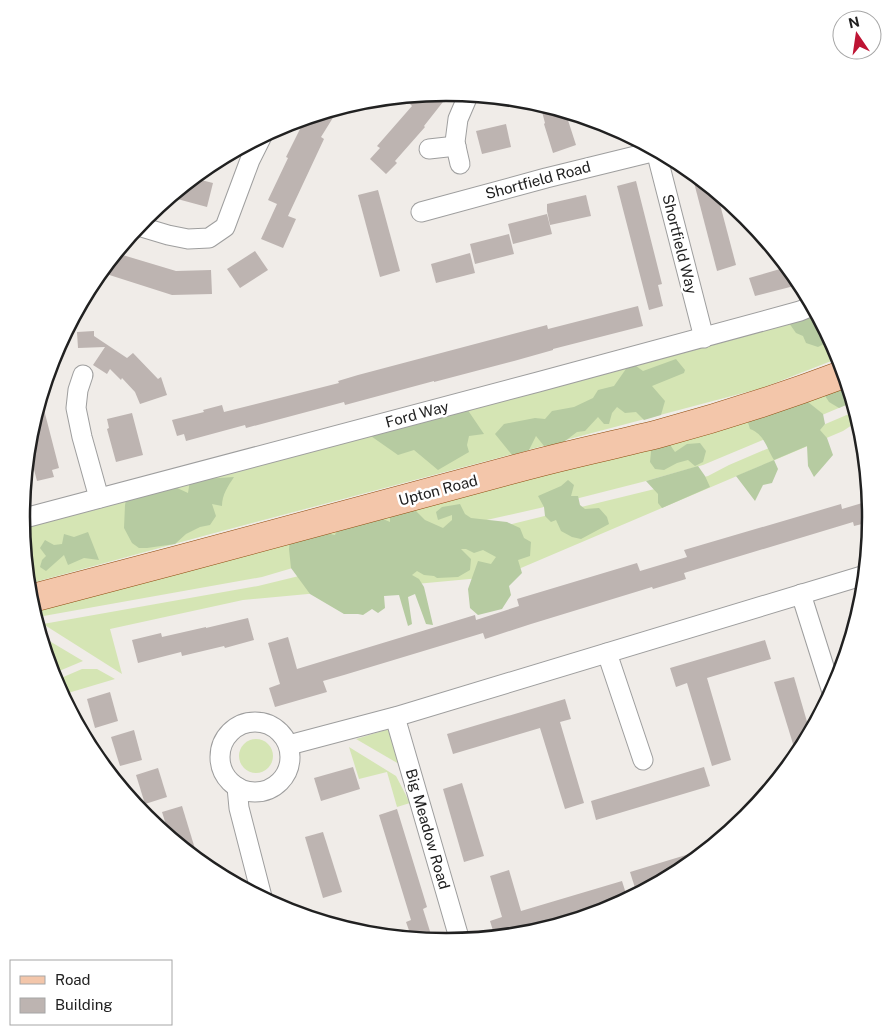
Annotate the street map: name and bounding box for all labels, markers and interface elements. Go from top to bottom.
north arrow [832,10,882,60]
text: N [847,13,861,31]
street label: Shortfield Road [483,158,593,202]
street label: Shortfield Way [659,192,701,296]
street label: Ford Way [383,397,451,431]
street label: Upton Road [397,471,479,509]
street label: Big Meadow Road [403,767,453,891]
legend [10,960,172,1025]
text: Road [55,971,91,988]
text: Building [55,996,113,1013]

